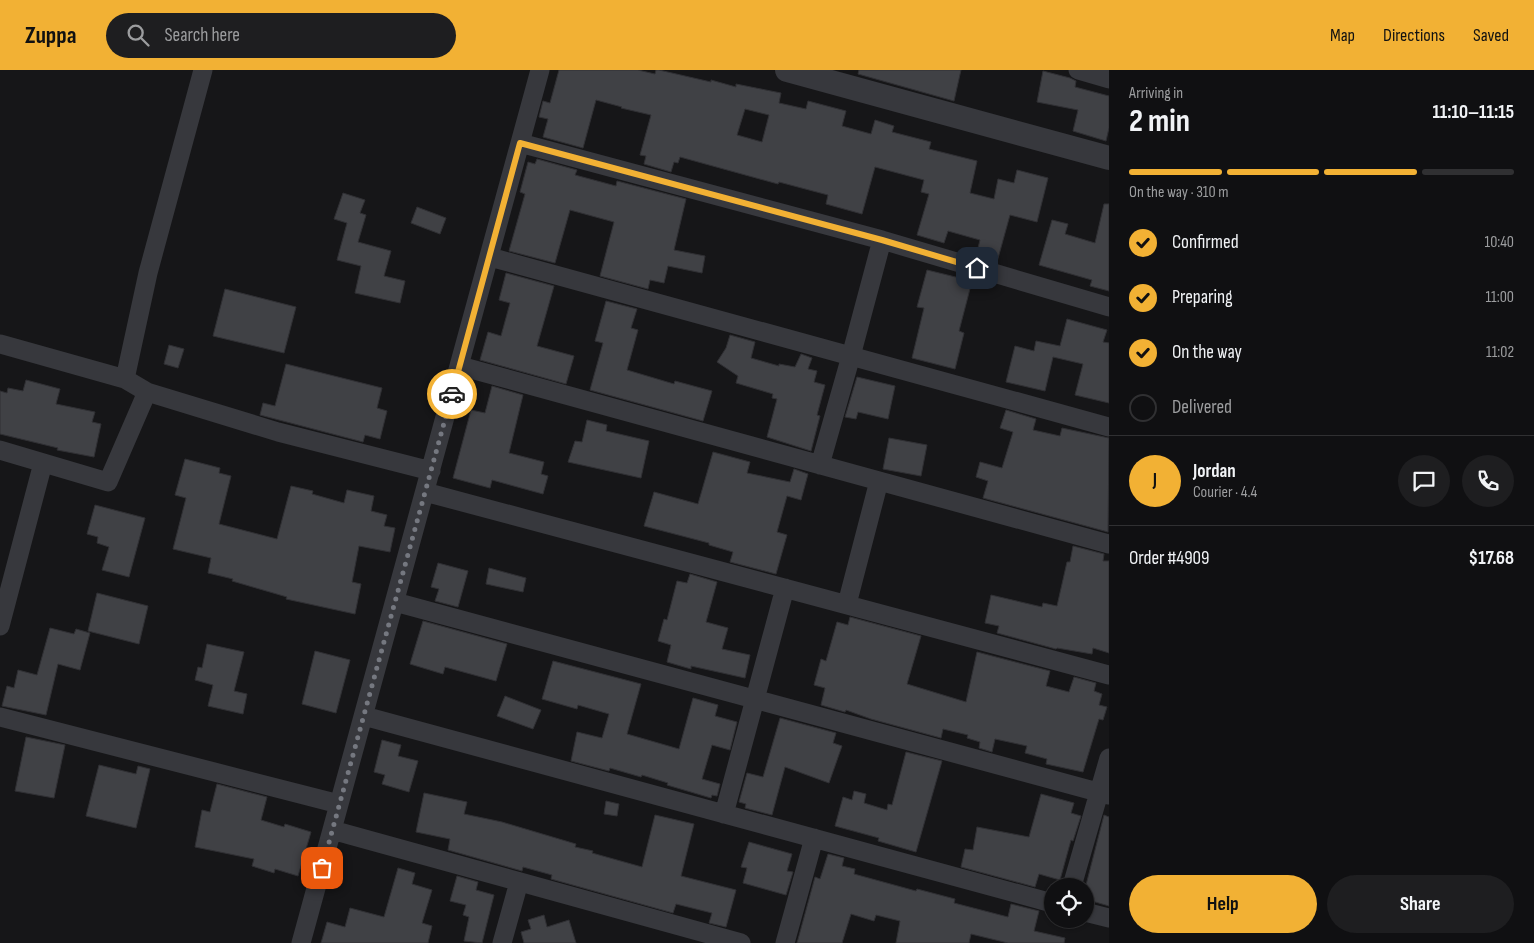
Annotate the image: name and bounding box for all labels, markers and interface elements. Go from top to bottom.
search box [106,13,456,58]
text: Zuppa [25,21,76,50]
icon: search [124,21,152,49]
text: Search here [164,24,240,47]
text: Map [1330,25,1355,46]
text: Directions [1383,25,1445,46]
text: Saved [1473,25,1509,46]
text: Arriving in [1129,84,1183,103]
text: 11:10–11:15 [1432,101,1514,124]
text: 2 min [1129,102,1190,141]
text: On the way · 310 m [1129,183,1228,202]
icon: check [1129,229,1157,257]
text: Confirmed [1172,231,1239,254]
text: 10:40 [1485,233,1514,252]
pin [956,247,998,289]
icon: home [963,254,991,282]
icon: check [1129,284,1157,312]
text: Preparing [1172,286,1233,309]
text: 11:00 [1486,288,1514,307]
icon: check [1129,339,1157,367]
text: On the way [1172,341,1242,364]
text: 11:02 [1486,343,1514,362]
courier [427,369,477,419]
icon: car [438,380,466,408]
text: Delivered [1172,396,1232,419]
button: chat [1398,455,1450,507]
button: phone [1462,455,1514,507]
text: Jordan [1193,460,1236,483]
text: J [1153,469,1157,492]
text: Courier · 4.4 [1193,483,1257,502]
text: Order #4909 [1129,547,1209,570]
text: $17.68 [1469,547,1514,570]
pin [301,847,343,889]
icon: bag [308,854,336,882]
button: Help [1129,875,1317,933]
button: Share [1327,875,1514,933]
map controls [1044,878,1094,928]
button: locate [1044,878,1094,928]

